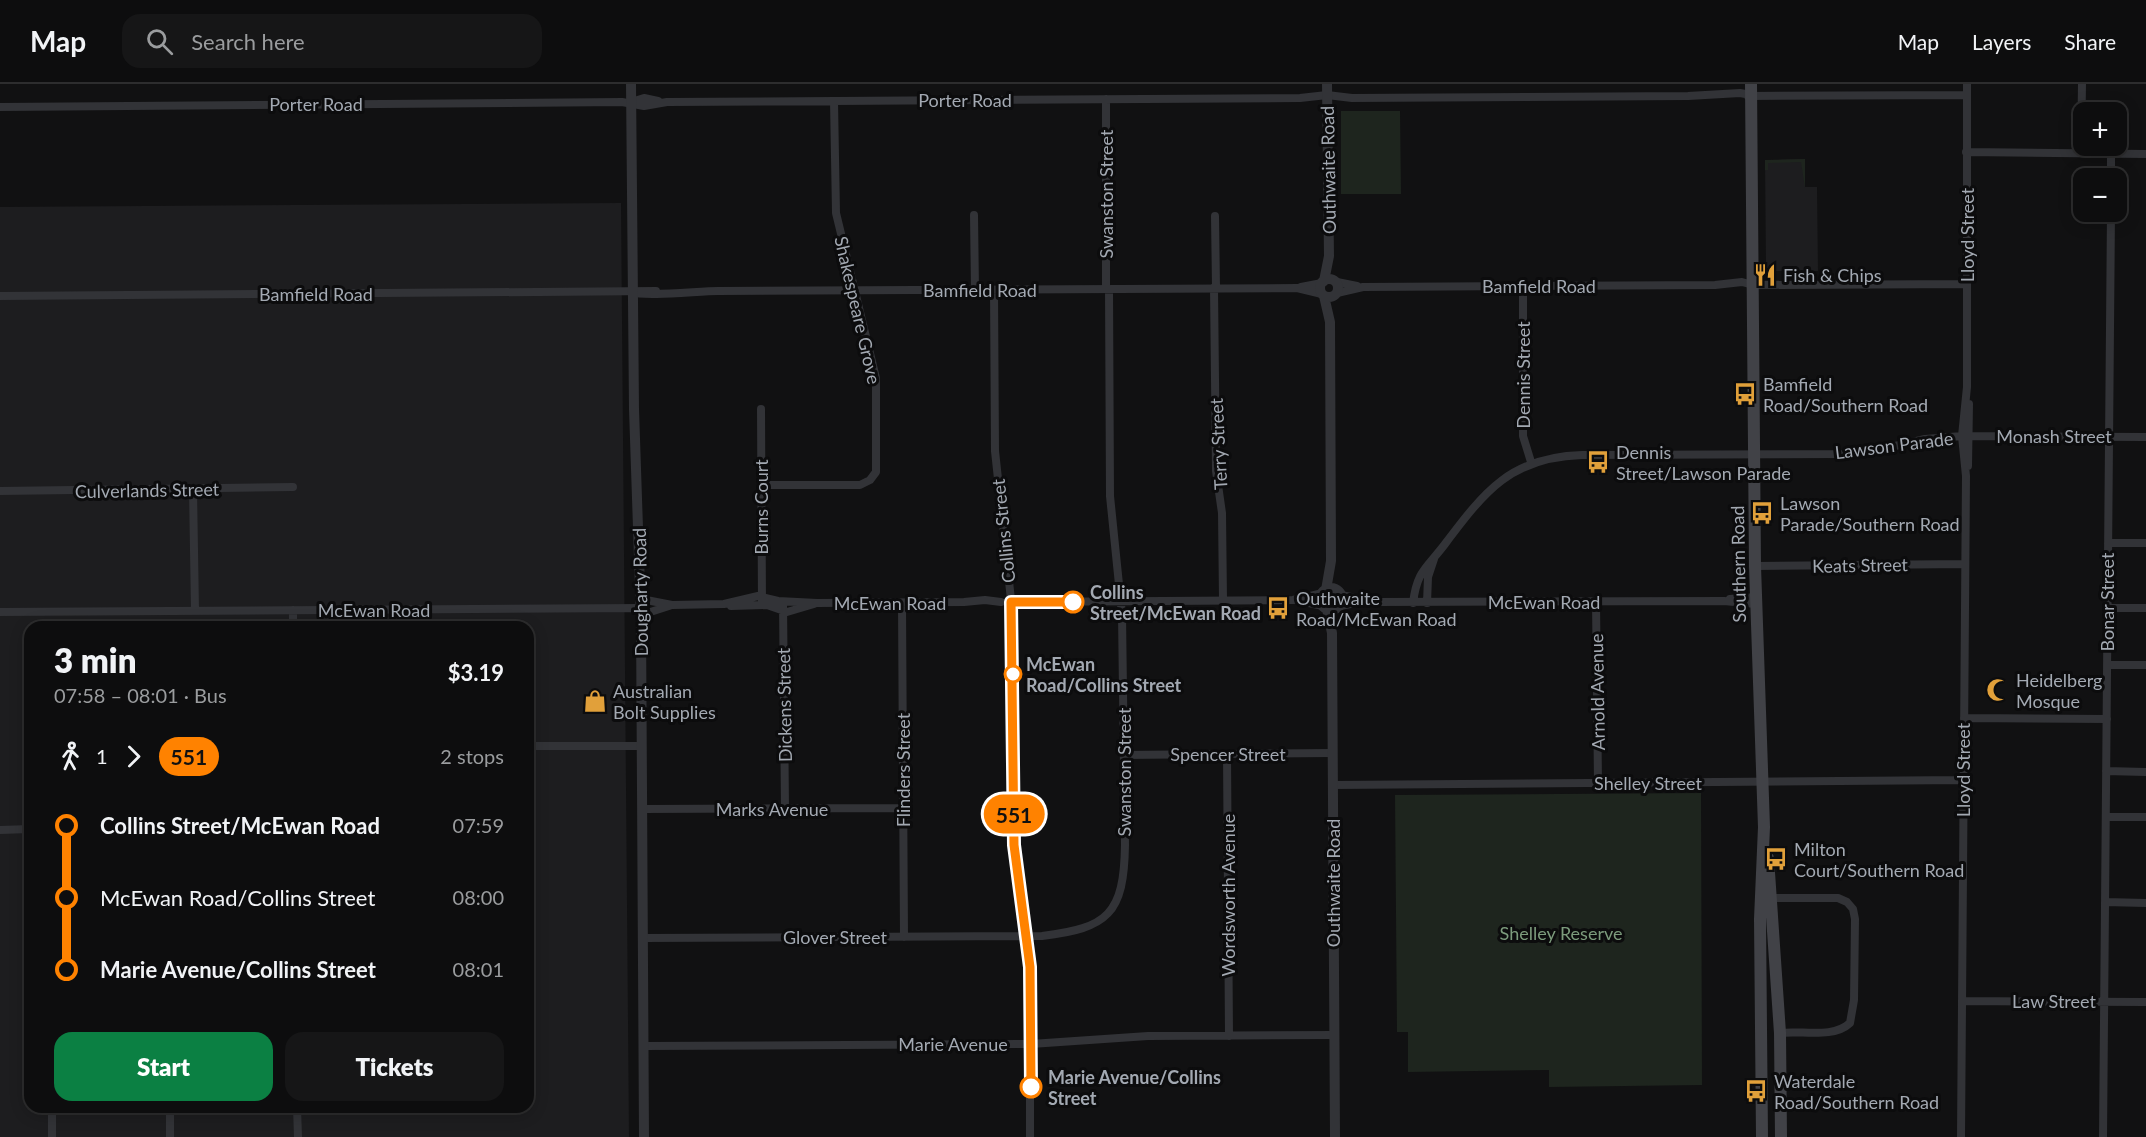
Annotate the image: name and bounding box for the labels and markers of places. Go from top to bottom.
restaurant icon: Fish & Chips [1752,262,1778,288]
place label: Fish & Chips [1783,264,1882,286]
place label: Bamfield Road/Southern Road [1763,373,1928,416]
bus stop icon: Bamfield Road/Southern Road [1732,381,1758,407]
place label: Dennis Street/Lawson Parade [1616,441,1791,484]
bus stop icon: Dennis Street/Lawson Parade [1585,449,1611,475]
place label: Lawson Parade/Southern Road [1780,492,1960,535]
bus stop icon: Lawson Parade/Southern Road [1749,500,1775,526]
place label: Collins Street/McEwan Road [1090,581,1261,624]
place label: Outhwaite Road/McEwan Road [1296,587,1457,630]
marker: Collins Street/McEwan Road [1062,591,1084,613]
bus stop icon: Outhwaite Road/McEwan Road [1265,595,1291,621]
place label: McEwan Road/Collins Street [1026,653,1182,696]
marker: McEwan Road/Collins Street [1004,665,1022,683]
place label: Heidelberg Mosque [2016,669,2102,712]
mosque icon: Heidelberg Mosque [1985,677,2011,703]
place label: Australian Bolt Supplies [613,680,716,723]
shop icon: Australian Bolt Supplies [582,688,608,714]
place label: Milton Court/Southern Road [1794,838,1964,881]
bus stop icon: Milton Court/Southern Road [1763,846,1789,872]
place label: Marie Avenue/Collins Street [1048,1066,1221,1109]
place label: Waterdale Road/Southern Road [1774,1070,1939,1113]
marker: Marie Avenue/Collins Street [1020,1076,1042,1098]
bus stop icon: Waterdale Road/Southern Road [1743,1078,1769,1104]

